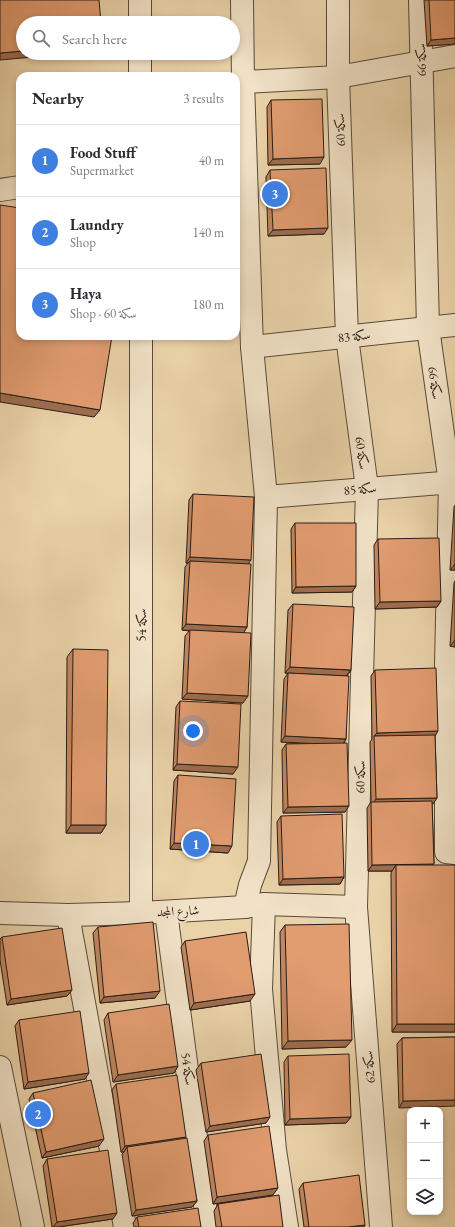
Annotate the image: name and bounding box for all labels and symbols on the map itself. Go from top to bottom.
street label: سكة 66 [412,43,430,77]
street label: سكة 60 [331,113,349,147]
pin: 3 [262,179,288,209]
street label: سكة 83 [337,326,371,346]
street label: سكة 66 [424,366,446,400]
street label: سكة 60 [352,436,372,470]
street label: سكة 85 [343,479,377,499]
street label: سكة 54 [133,609,150,641]
your location [183,721,203,741]
street label: سكة 60 [351,760,369,794]
pin: 1 [183,829,209,859]
street label: شارع المجد [156,901,200,924]
street label: سكة 62 [359,1050,379,1084]
street label: سكة 54 [177,1052,199,1086]
pin: 2 [25,1099,51,1129]

